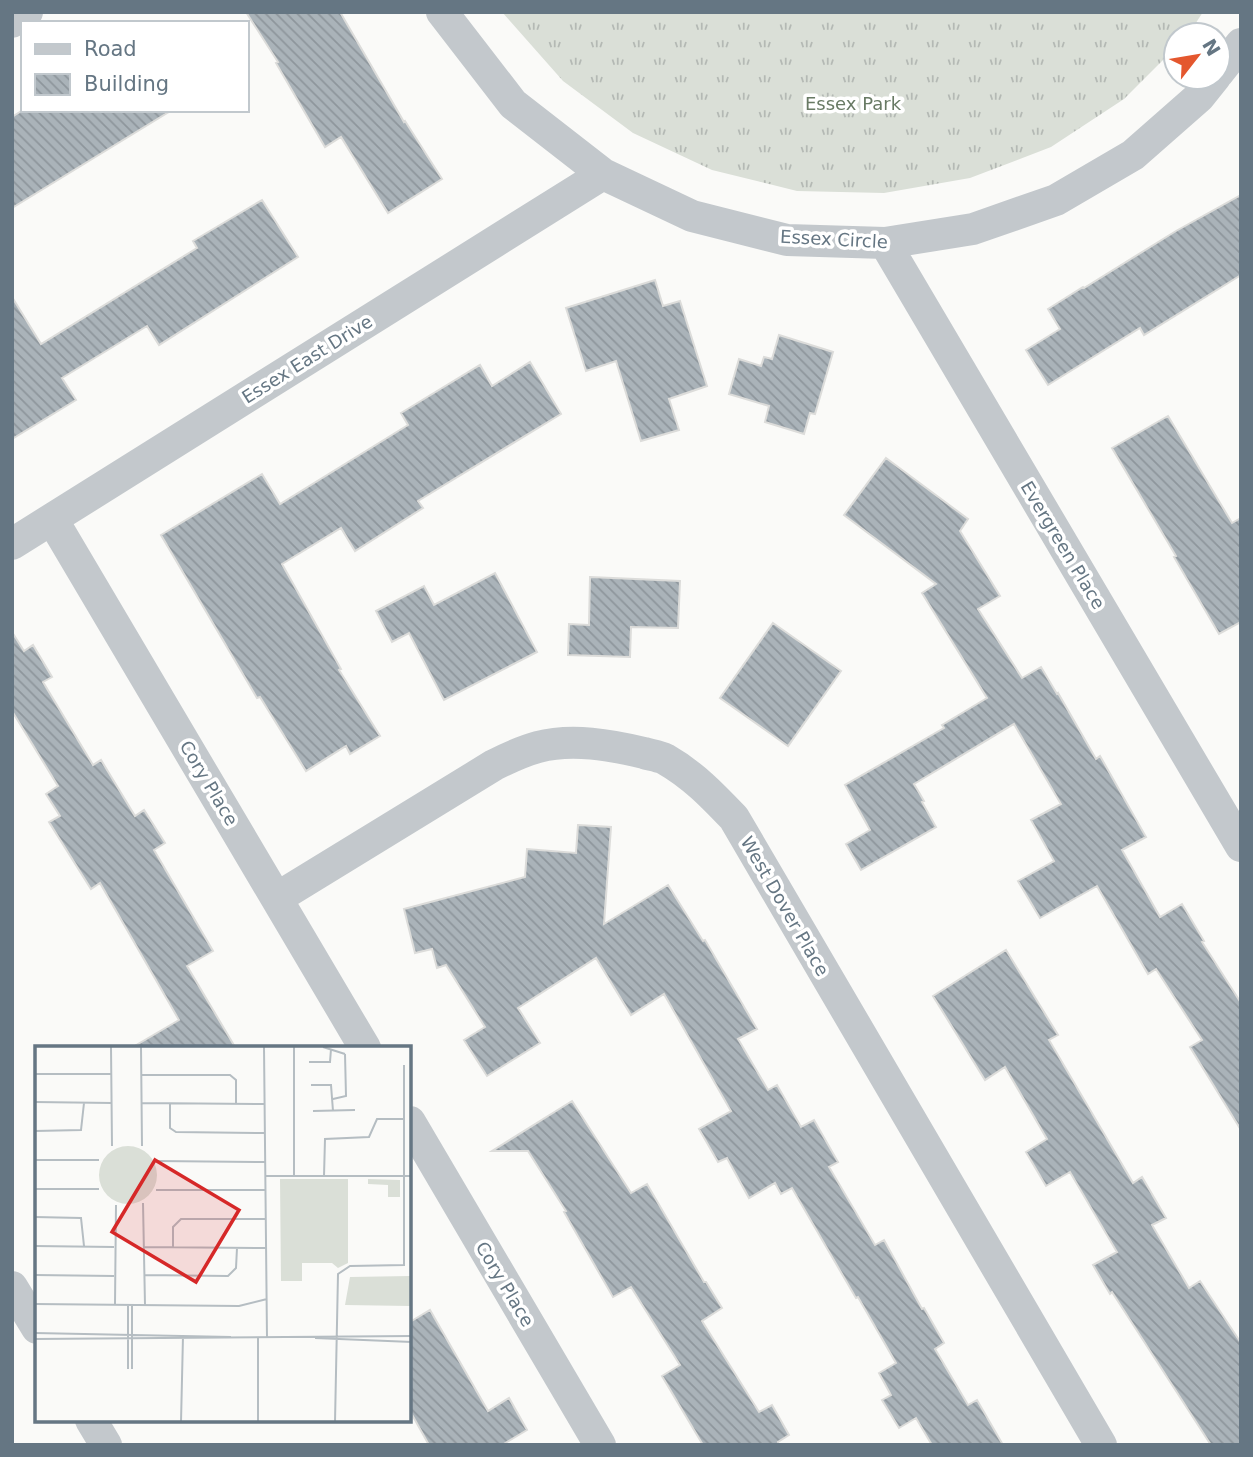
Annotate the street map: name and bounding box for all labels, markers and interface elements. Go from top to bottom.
legend [21,21,248,112]
north arrow [1162,21,1232,91]
text: N [1198,35,1225,60]
text: Road [84,37,137,61]
text: Building [84,72,169,96]
park label: Essex Park [805,93,902,114]
street label: Essex Circle [780,226,888,252]
street label: Essex East Drive [238,310,376,408]
street label: Evergreen Place [1016,477,1110,613]
street label: Cory Place [175,737,243,829]
street label: West Dover Place [737,833,833,979]
inset map [35,1046,411,1422]
street label: Cory Place [471,1238,539,1330]

